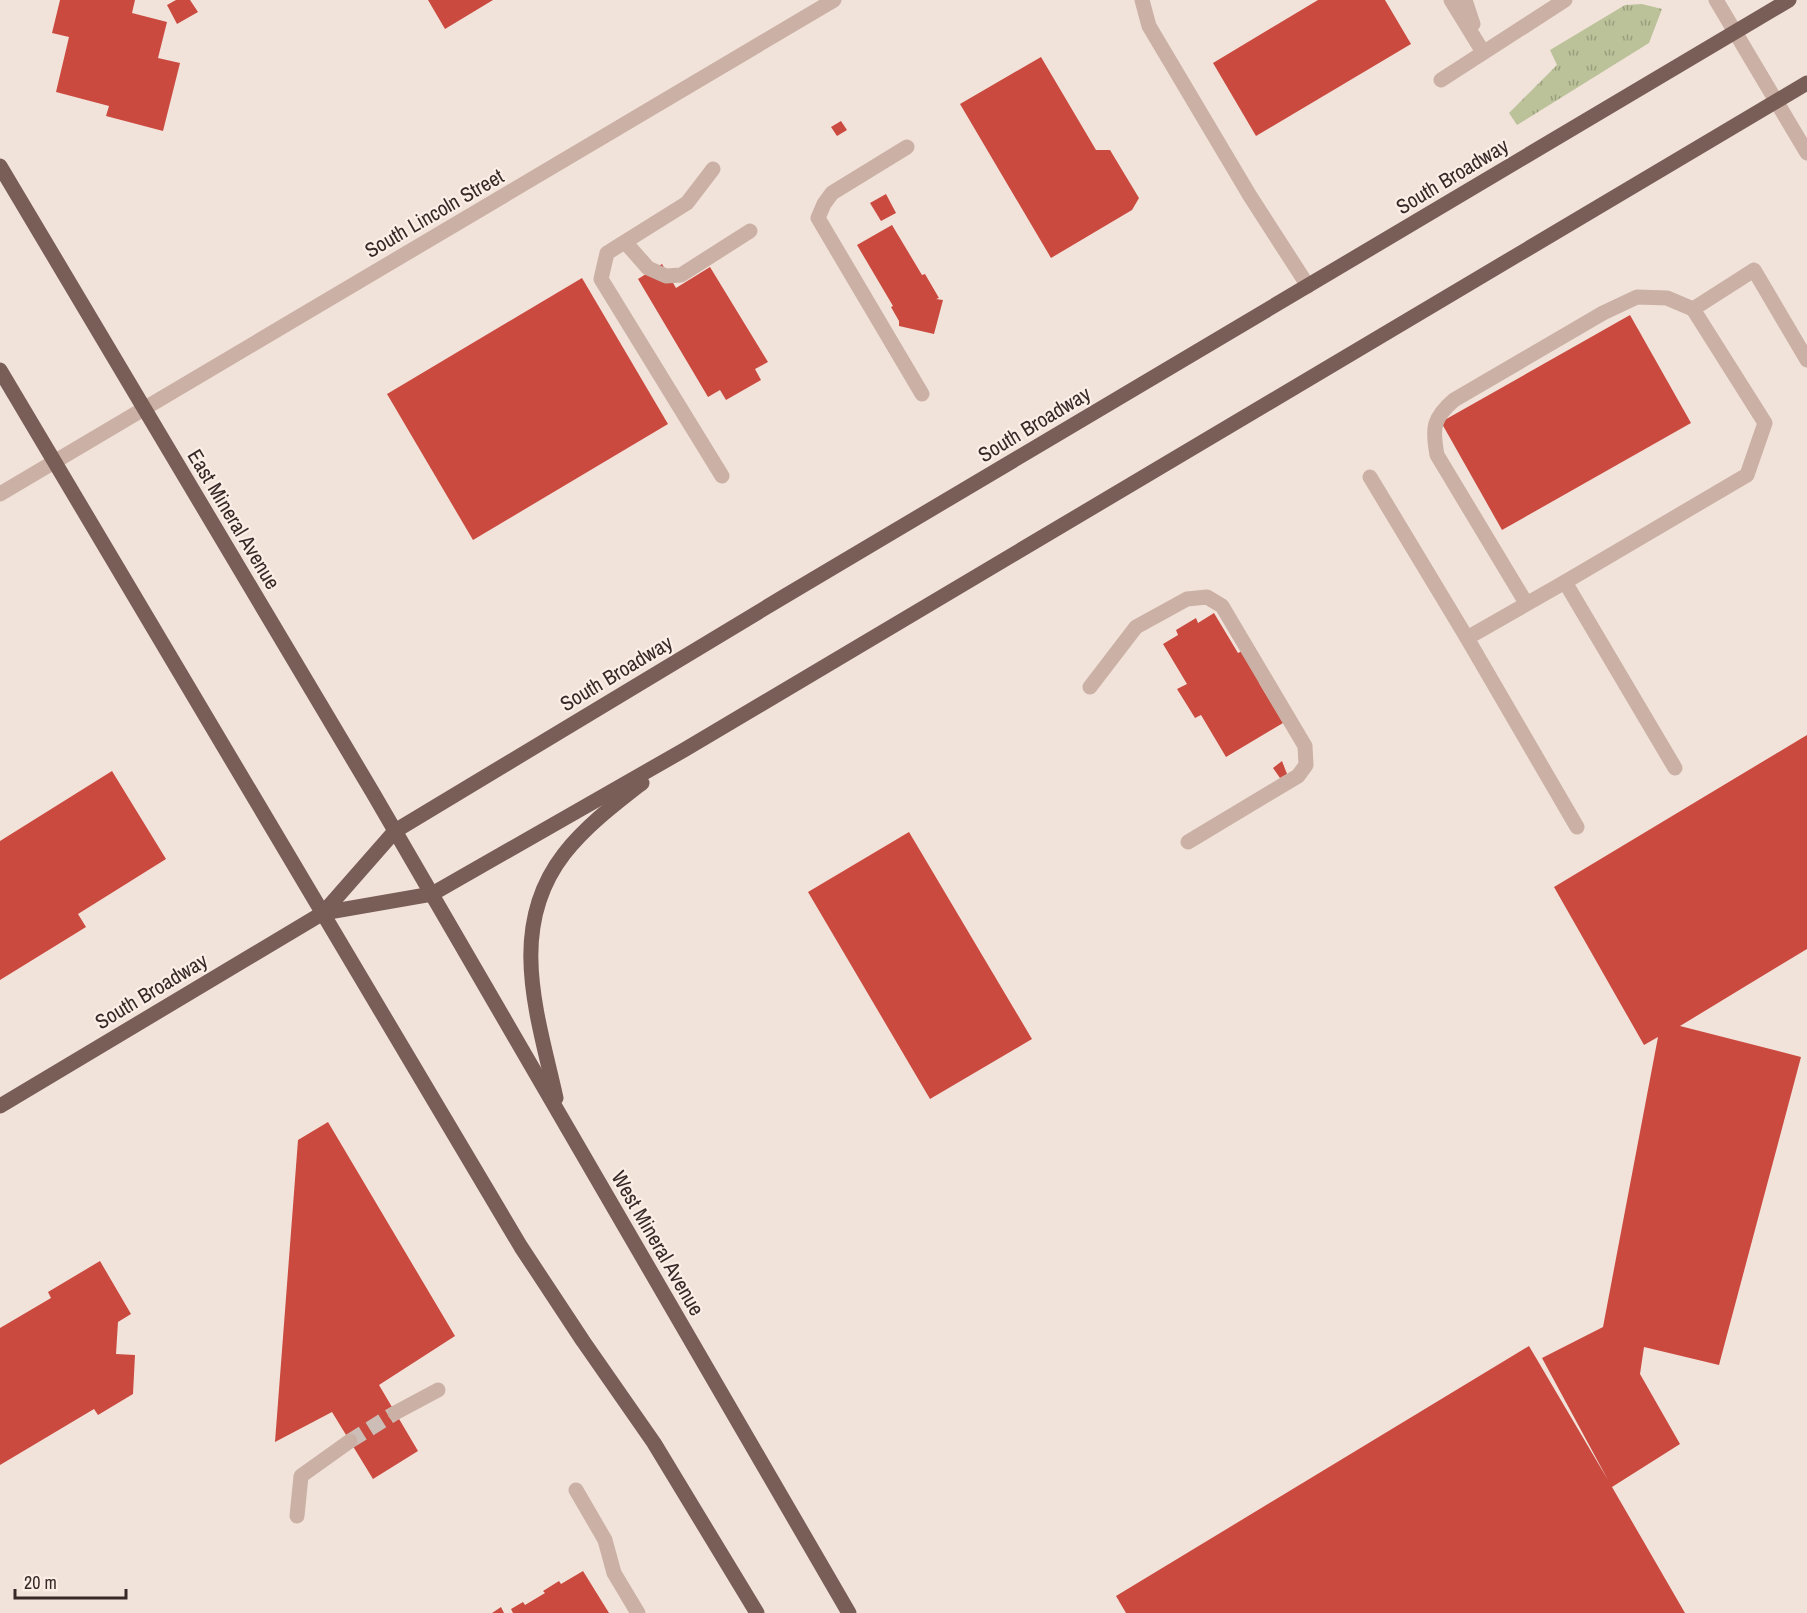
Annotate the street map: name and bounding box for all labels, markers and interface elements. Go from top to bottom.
street label: South Broadway [1390,131,1514,221]
street label: South Lincoln Street [359,161,509,265]
street label: South Broadway [972,379,1096,469]
street label: East Mineral Avenue [181,444,287,594]
street label: South Broadway [554,628,678,718]
street label: South Broadway [89,946,213,1036]
street label: West Mineral Avenue [605,1165,711,1321]
scale bar [15,1562,126,1600]
text: 20 m [24,1570,57,1595]

